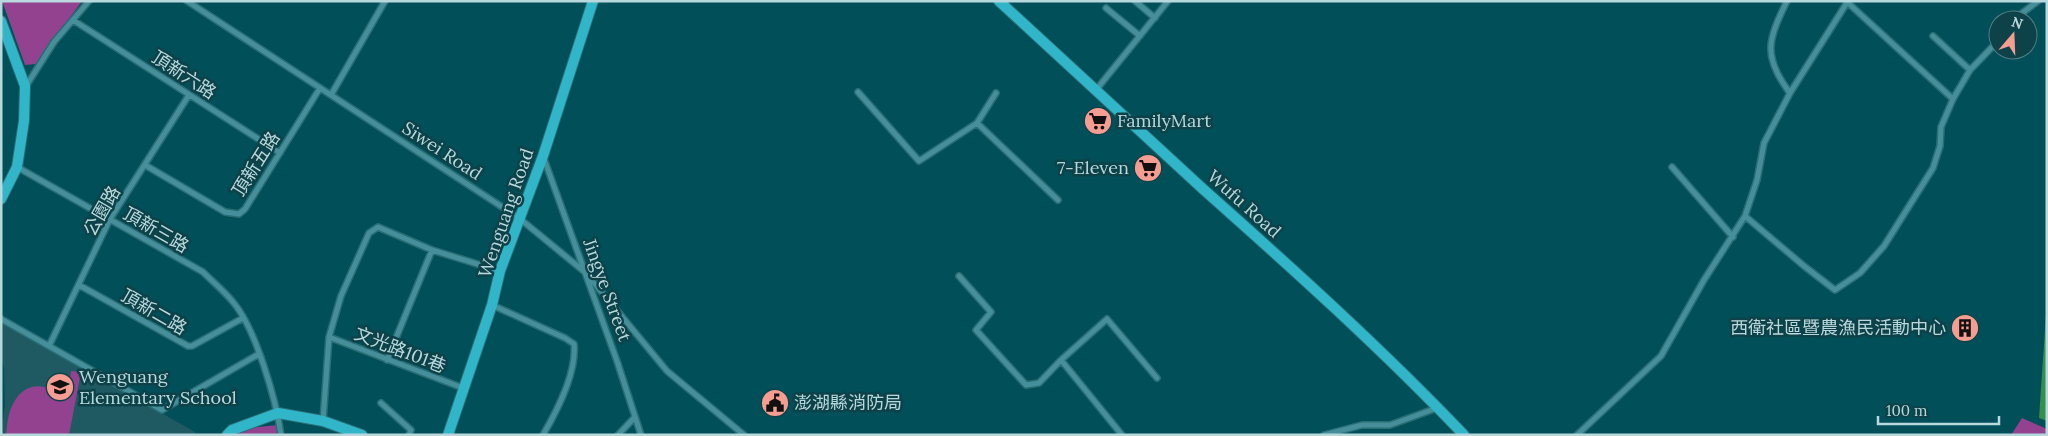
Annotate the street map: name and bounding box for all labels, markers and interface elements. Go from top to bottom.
north arrow [1988,10,2038,60]
text: N [2009,12,2025,33]
street label: 頂新六路 [148,45,221,104]
supermarket icon: FamilyMart [1083,106,1113,136]
place label: FamilyMart [1117,109,1211,132]
street label: Siwei Road [398,116,487,185]
street label: 頂新五路 [227,127,284,200]
street label: Wenguang Road [473,145,538,281]
supermarket icon: 7-Eleven [1133,153,1163,183]
place label: 7-Eleven [1057,156,1129,179]
street label: Wufu Road [1203,165,1286,243]
street label: 公園路 [78,182,125,240]
street label: 頂新三路 [119,202,193,258]
street label: Jingye Street [578,234,637,344]
street label: 頂新二路 [117,284,191,340]
building icon: 西衛社區暨農漁民活動中心 [1950,313,1980,343]
place label: 西衛社區暨農漁民活動中心 [1730,316,1946,339]
street label: 文光路101巷 [351,322,449,378]
place label: Wenguang Elementary School [79,365,237,409]
school or university icon: Wenguang Elementary School [45,372,75,402]
public building icon: 澎湖縣消防局 [760,388,790,418]
place label: 澎湖縣消防局 [794,391,902,414]
scale bar [1878,394,1999,426]
text: 100 m [1886,401,1927,420]

